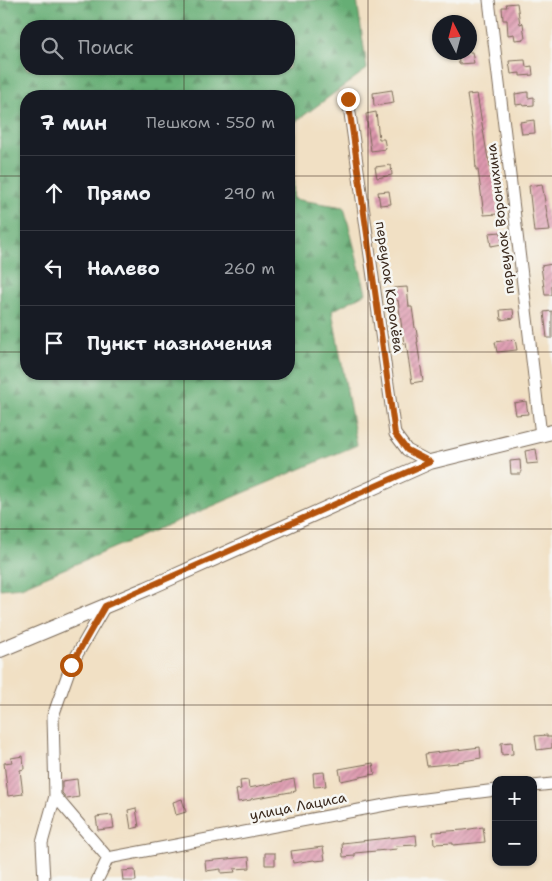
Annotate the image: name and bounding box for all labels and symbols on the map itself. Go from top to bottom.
north arrow [432,15,477,60]
route end [337,88,360,111]
street label: переулок Воронихина [482,142,518,295]
street label: переулок Королёва [372,220,408,354]
route start [60,654,83,677]
street label: улица Лациса [248,788,348,824]

